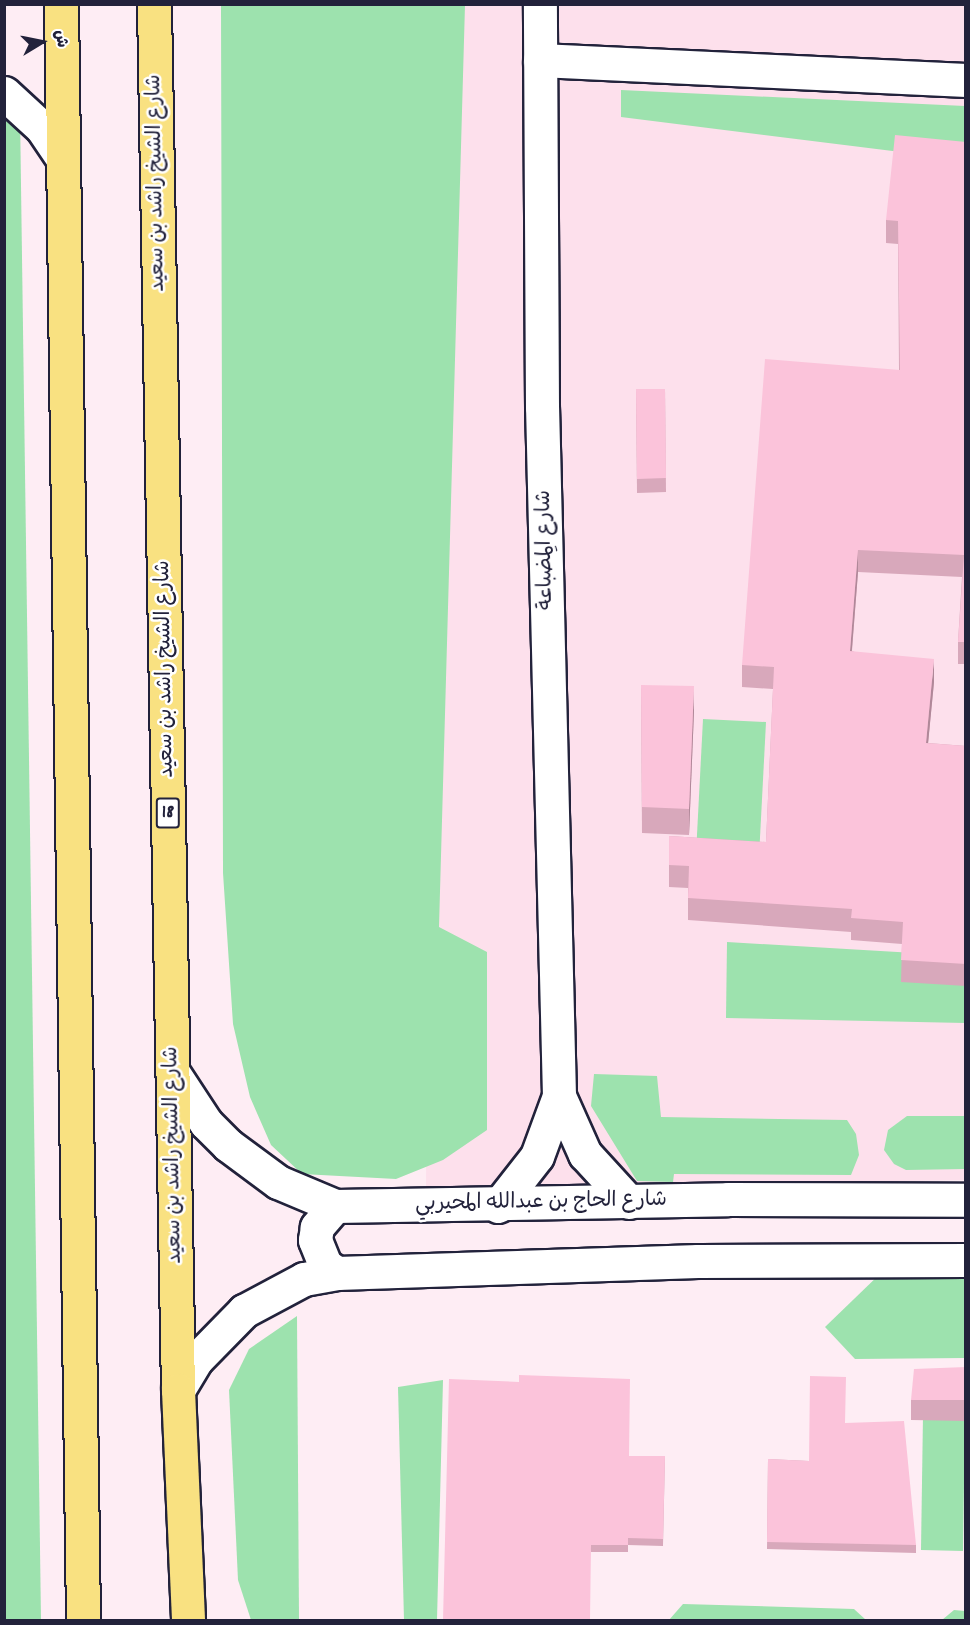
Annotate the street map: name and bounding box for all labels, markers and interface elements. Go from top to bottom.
north arrow [12,12,72,72]
text: ش [47,28,73,49]
street label: شارع الشيخ راشد بن سعيد [143,74,171,292]
street label: شارع المِضباعة [532,490,560,610]
street label: شارع الشيخ راشد بن سعيد [152,560,180,778]
road number: 18 [154,796,182,830]
street label: شارع الشيخ راشد بن سعيد [160,1046,188,1264]
street label: شارع الحاج بن عبدالله المحيربي [415,1188,667,1218]

